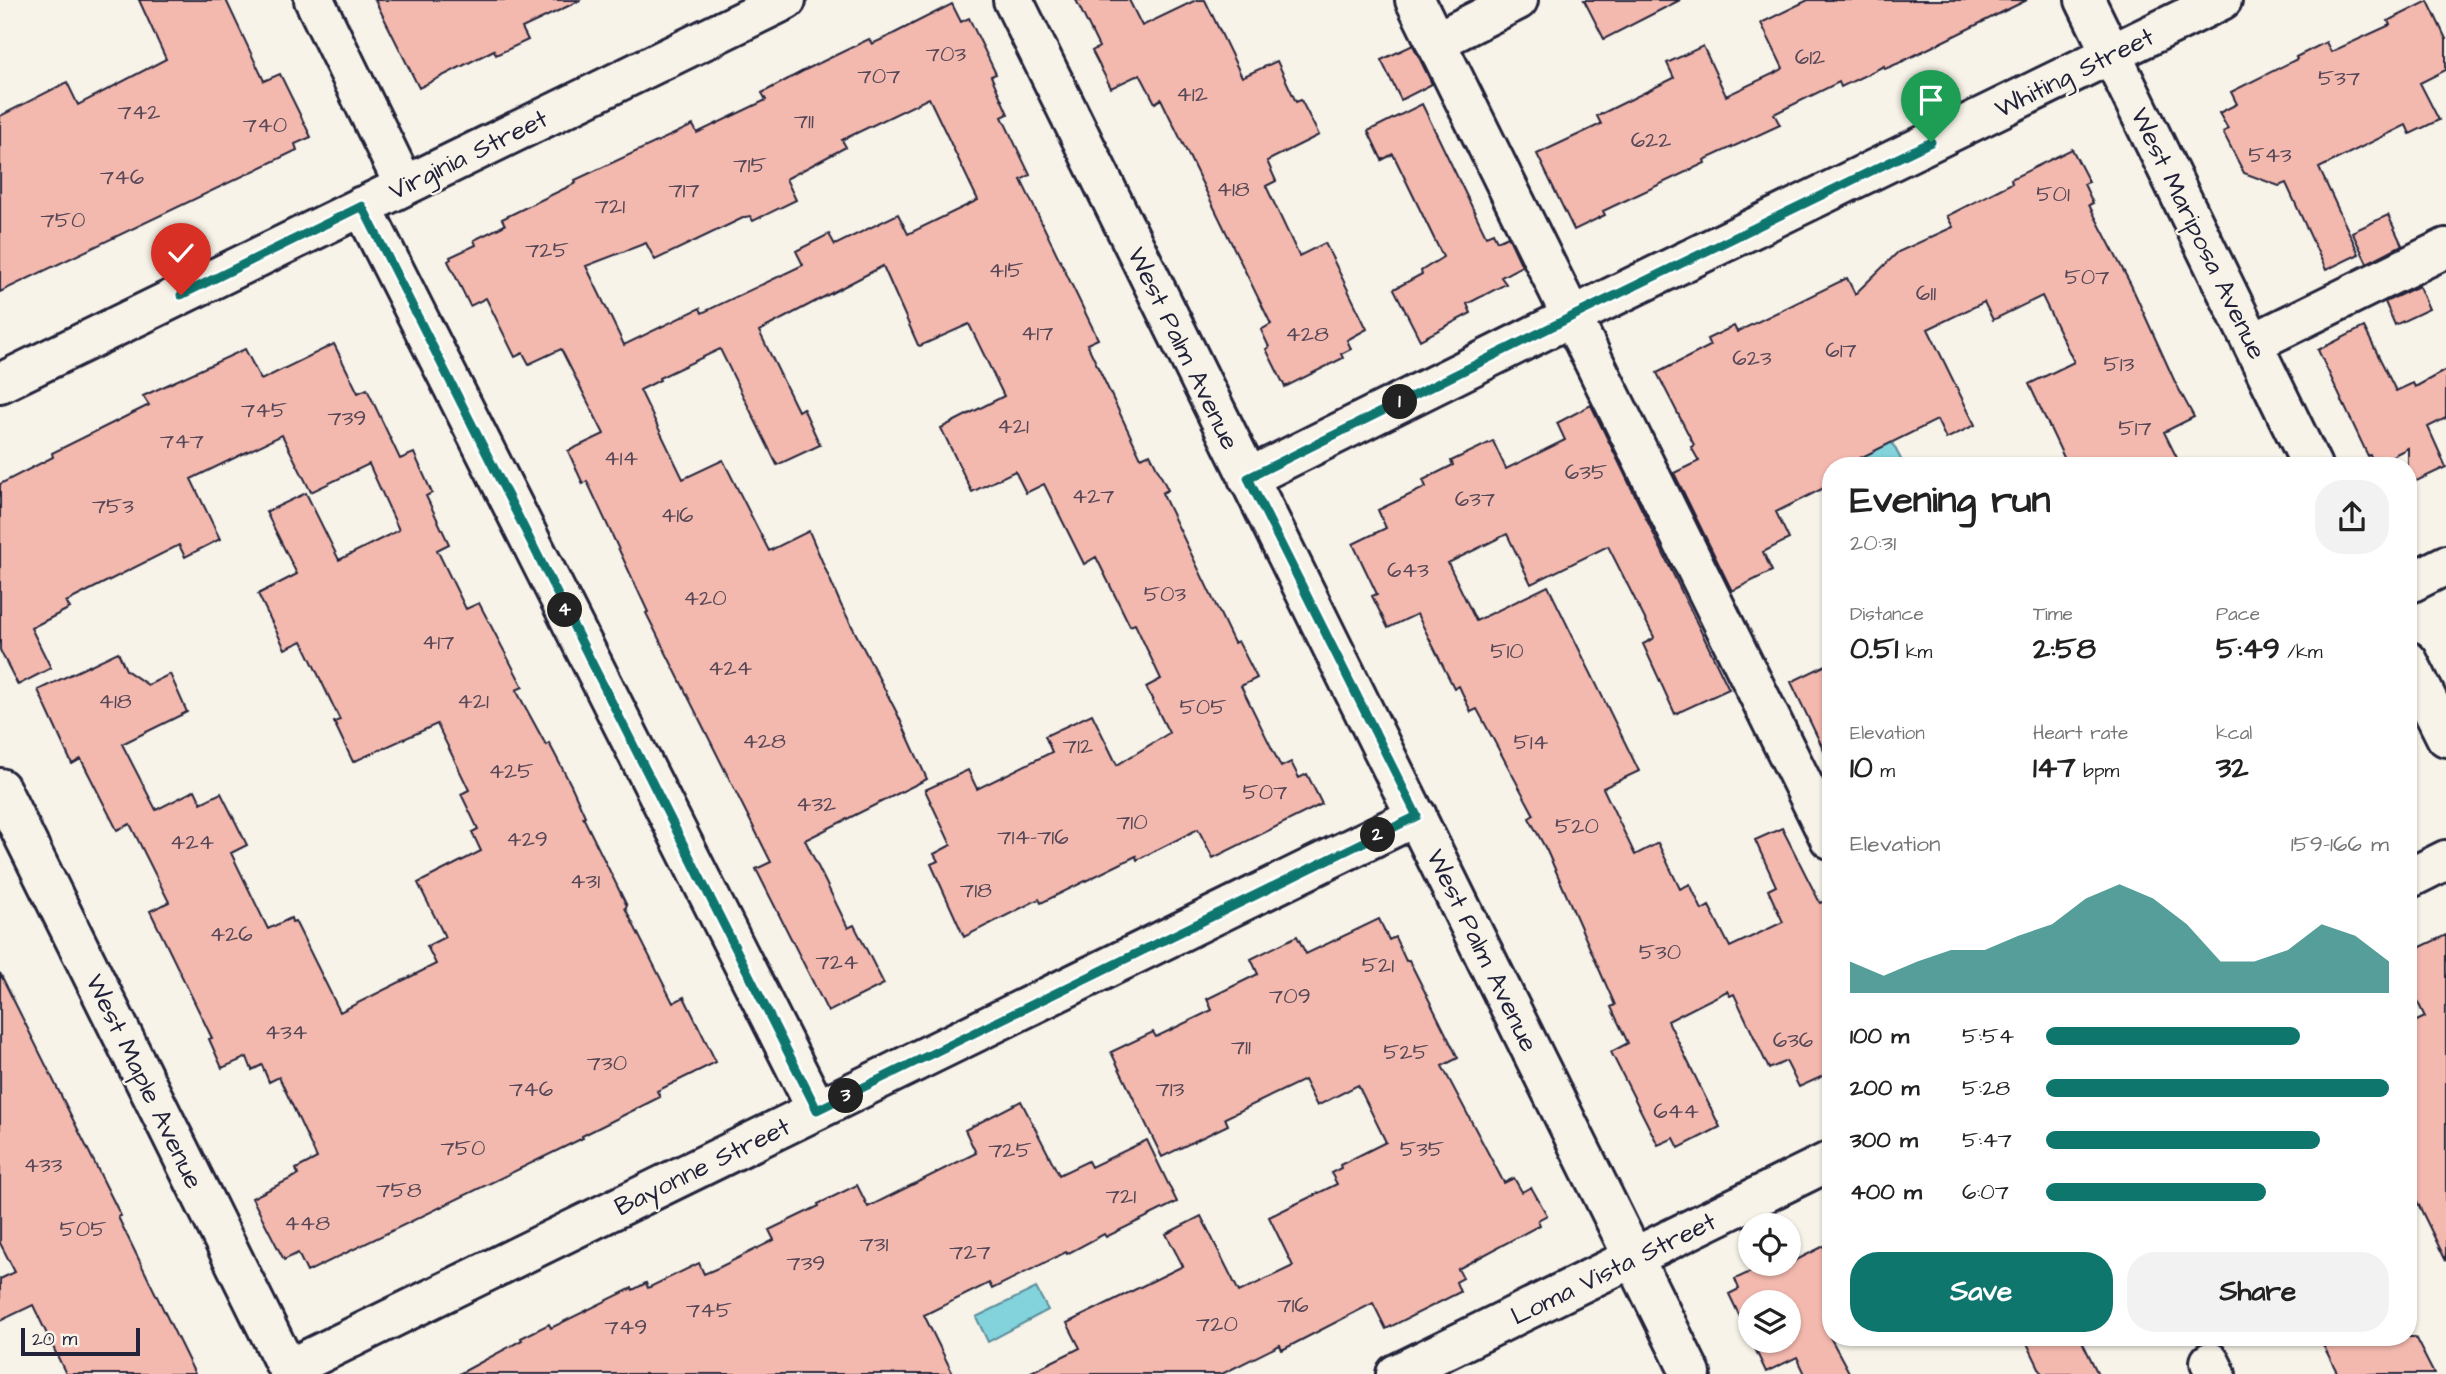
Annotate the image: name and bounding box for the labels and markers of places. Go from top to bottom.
pin [1901,70,1961,142]
pin [151,223,211,295]
pin: 1 [1382,384,1418,420]
pin: 4 [548,592,582,628]
pin: 2 [1360,818,1396,852]
pin: 3 [828,1078,864,1114]

